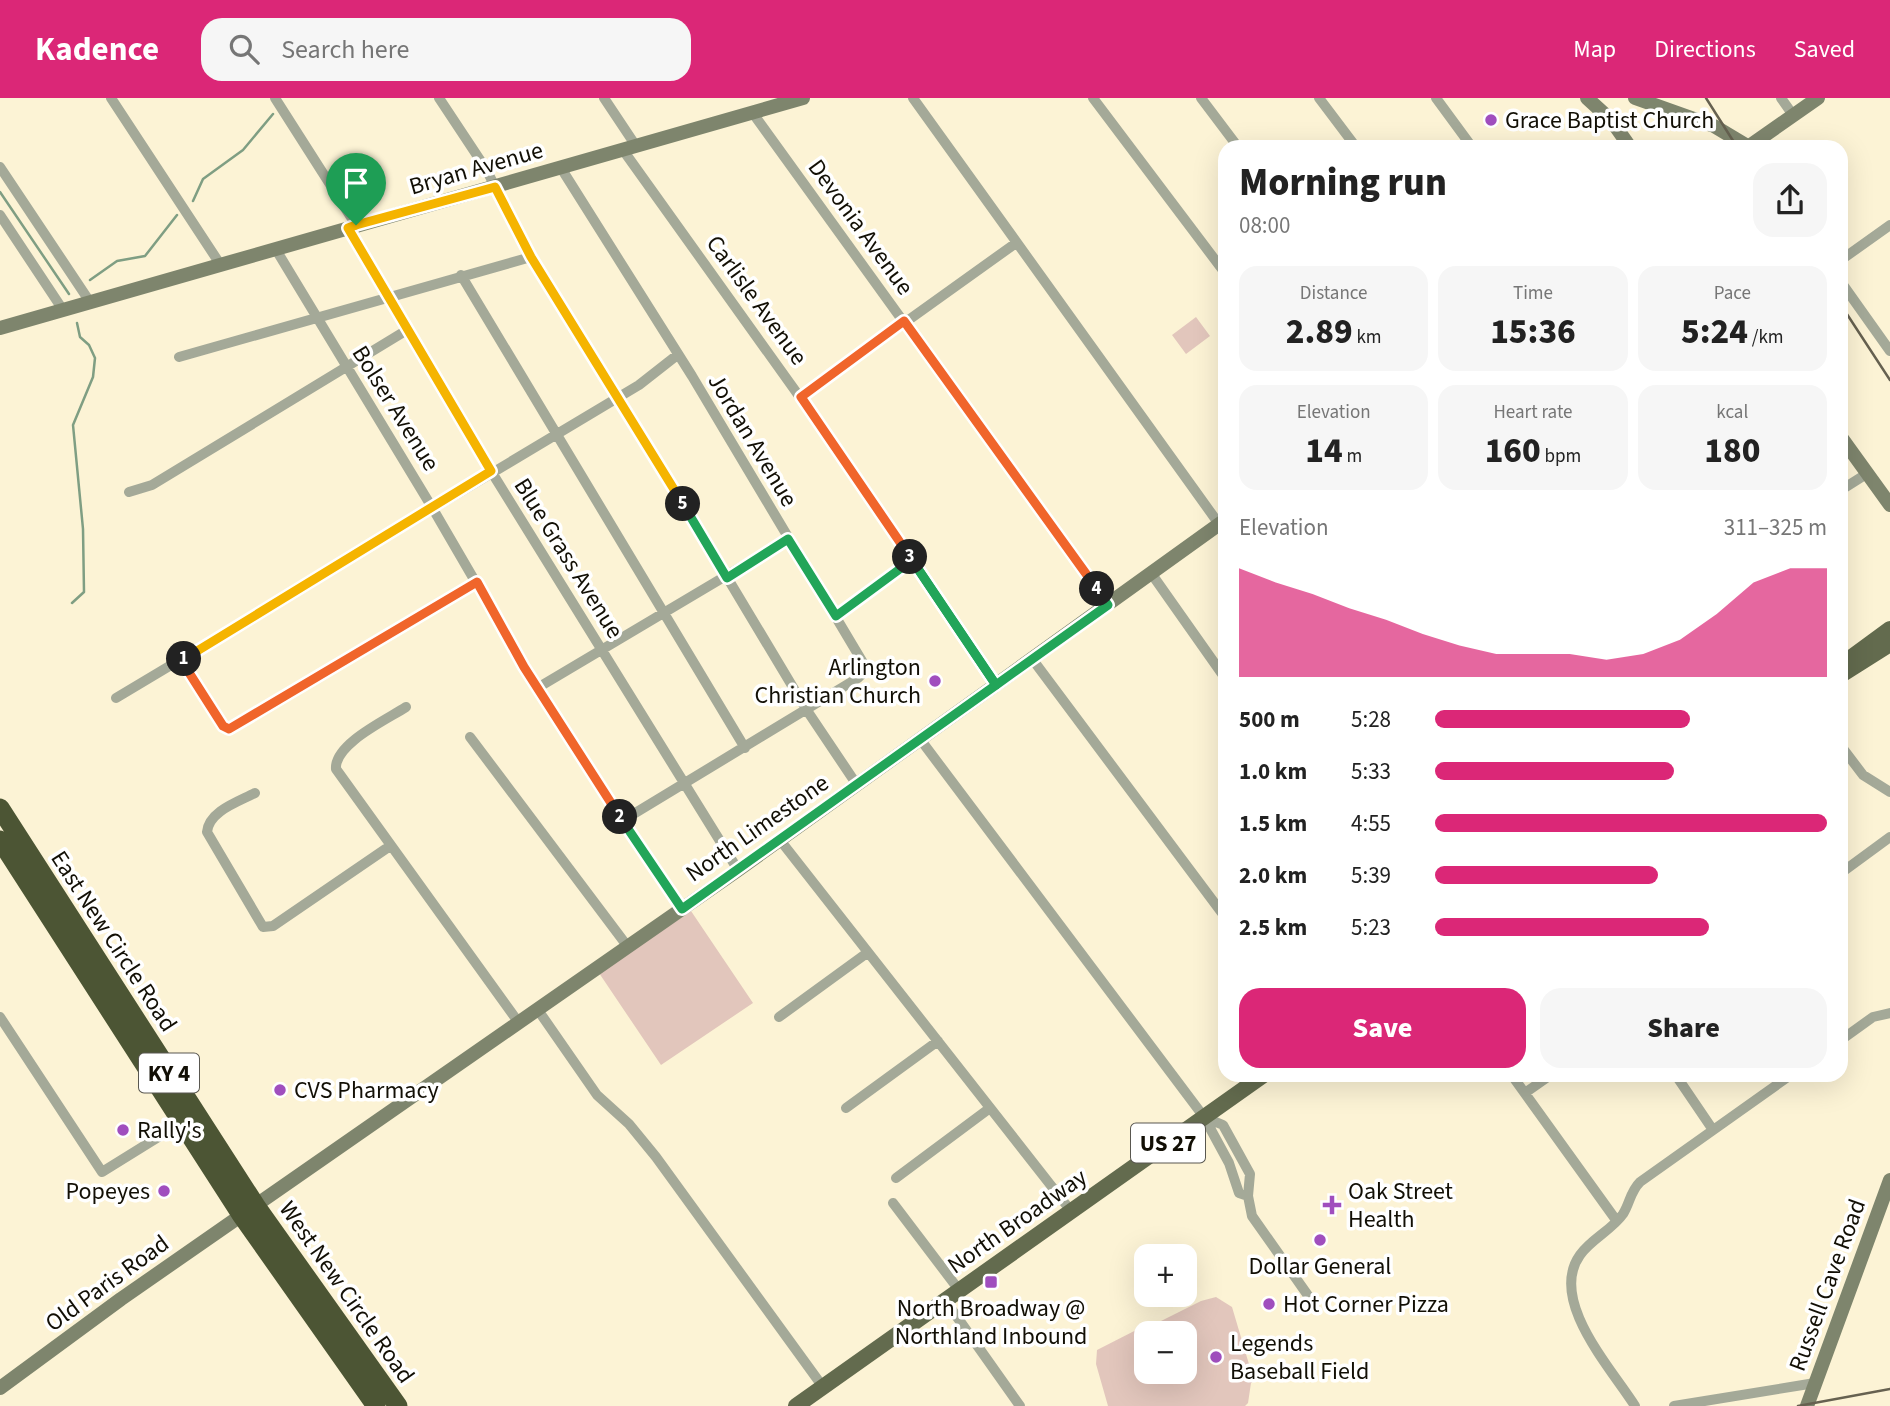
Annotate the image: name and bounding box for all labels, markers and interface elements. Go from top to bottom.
search box [201,18,691,81]
text: Kadence [35,26,159,73]
icon: search [225,30,263,68]
text: Search here [281,31,409,68]
text: Map [1573,32,1616,67]
text: Directions [1654,32,1756,67]
text: Saved [1794,32,1855,67]
place label: Grace Baptist Church [1505,103,1714,138]
marker: Grace Baptist Church [1483,112,1499,128]
street label: Bryan Avenue [405,133,547,204]
street label: Devonia Avenue [799,152,922,303]
pin [326,153,386,225]
text: Morning run [1239,156,1447,210]
button: share [1753,163,1827,237]
icon: arrive [337,164,375,202]
text: 08:00 [1239,209,1290,242]
street label: Carlisle Avenue [697,228,816,372]
text: Distance [1300,280,1367,307]
text: Time [1513,280,1553,307]
text: Pace [1714,280,1751,307]
text: 2.89 [1286,307,1353,357]
text: 15:36 [1490,307,1576,357]
text: 5:24 [1681,307,1748,357]
text: km [1353,324,1382,351]
text: /km [1748,324,1784,351]
street label: Bolser Avenue [343,339,448,478]
street label: Jordan Avenue [699,367,806,514]
text: Elevation [1297,399,1371,426]
text: Heart rate [1493,399,1572,426]
text: kcal [1716,399,1748,426]
text: 14 [1305,426,1343,476]
text: 160 [1485,426,1541,476]
text: 180 [1704,426,1760,476]
text: m [1343,443,1362,470]
text: bpm [1541,443,1581,470]
street label: Blue Grass Avenue [505,471,632,645]
pin: 5 [666,486,700,522]
text: 5 [677,490,688,517]
text: Elevation [1239,511,1329,544]
text: 311–325 m [1724,511,1827,544]
pin: 3 [892,540,928,574]
text: 3 [904,543,915,570]
pin: 4 [1080,572,1114,606]
text: 4 [1091,575,1102,602]
pin: 1 [166,642,202,676]
text: 1 [178,645,189,672]
place label: Arlington Christian Church [754,650,921,713]
marker: Arlington Christian Church [927,673,943,689]
text: 500 m [1239,703,1300,736]
text: 5:28 [1351,703,1391,736]
text: 1.0 km [1239,755,1307,788]
text: 5:33 [1351,755,1391,788]
street label: North Limestone [679,766,836,891]
pin: 2 [602,800,638,834]
text: 2 [614,803,625,830]
text: 1.5 km [1239,807,1307,840]
text: 4:55 [1351,807,1391,840]
street label: East New Circle Road [42,844,185,1039]
text: 2.0 km [1239,859,1307,892]
text: 5:39 [1351,859,1391,892]
text: 2.5 km [1239,911,1307,944]
text: 5:23 [1351,911,1391,944]
button: Save [1239,988,1526,1068]
button: Share [1540,988,1827,1068]
road number: KY 4 [139,1054,199,1092]
place label: CVS Pharmacy [294,1073,439,1108]
marker: CVS Pharmacy [272,1082,288,1098]
place label: Rally's [137,1113,202,1148]
marker: Rally's [115,1122,131,1138]
road number: US 27 [1131,1124,1205,1162]
street label: North Broadway [940,1160,1094,1283]
place label: Popeyes [66,1174,150,1209]
place label: Oak Street Health [1348,1174,1453,1237]
marker: Popeyes [156,1183,172,1199]
street label: West New Circle Road [270,1194,423,1391]
street label: Russell Cave Road [1780,1194,1875,1376]
marker: Oak Street Health [1322,1195,1342,1215]
street label: Old Paris Road [38,1227,176,1340]
marker: Dollar General [1312,1232,1328,1248]
map controls [1134,1244,1197,1384]
button: + [1134,1244,1197,1307]
place label: Dollar General [1249,1249,1391,1284]
marker: North Broadway @ Northland Inbound [983,1274,999,1290]
place label: Hot Corner Pizza [1283,1287,1449,1322]
place label: North Broadway @ Northland Inbound [895,1291,1087,1354]
marker: Hot Corner Pizza [1261,1296,1277,1312]
button: − [1134,1321,1197,1384]
place label: Legends Baseball Field [1230,1326,1369,1389]
marker: Legends Baseball Field [1208,1349,1224,1365]

